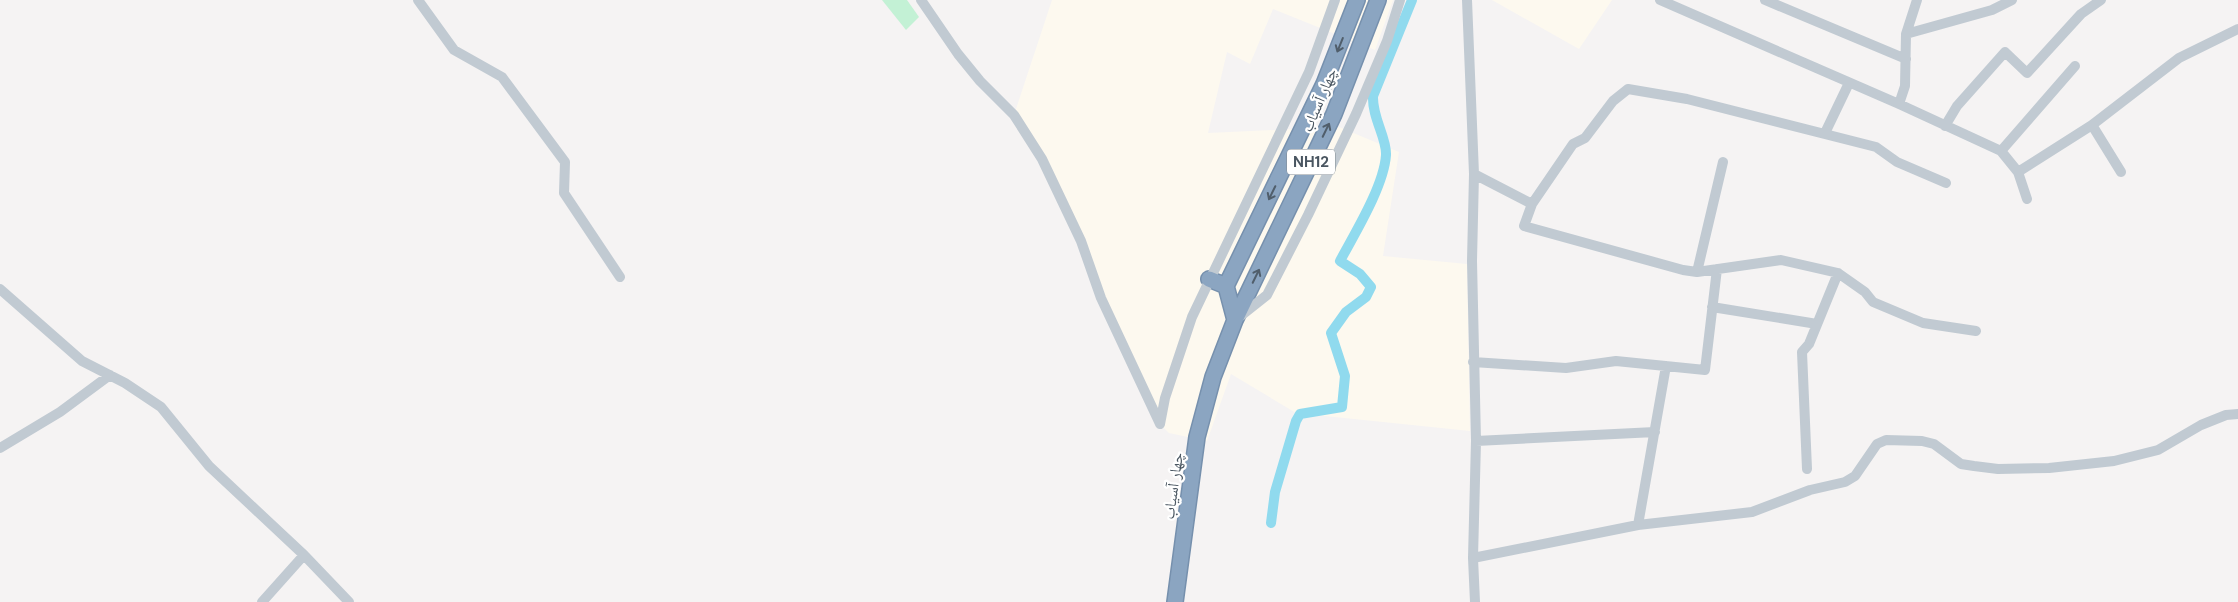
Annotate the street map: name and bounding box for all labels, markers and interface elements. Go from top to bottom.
one-way arrow [1334,38,1343,53]
street label: چهار آسیاب [1296,65,1342,135]
one-way arrow [1322,123,1332,138]
road number: NH12 [1287,150,1335,174]
one-way arrow [1267,185,1276,200]
one-way arrow [1252,269,1261,284]
street label: چهار آسیاب [1158,451,1188,521]

